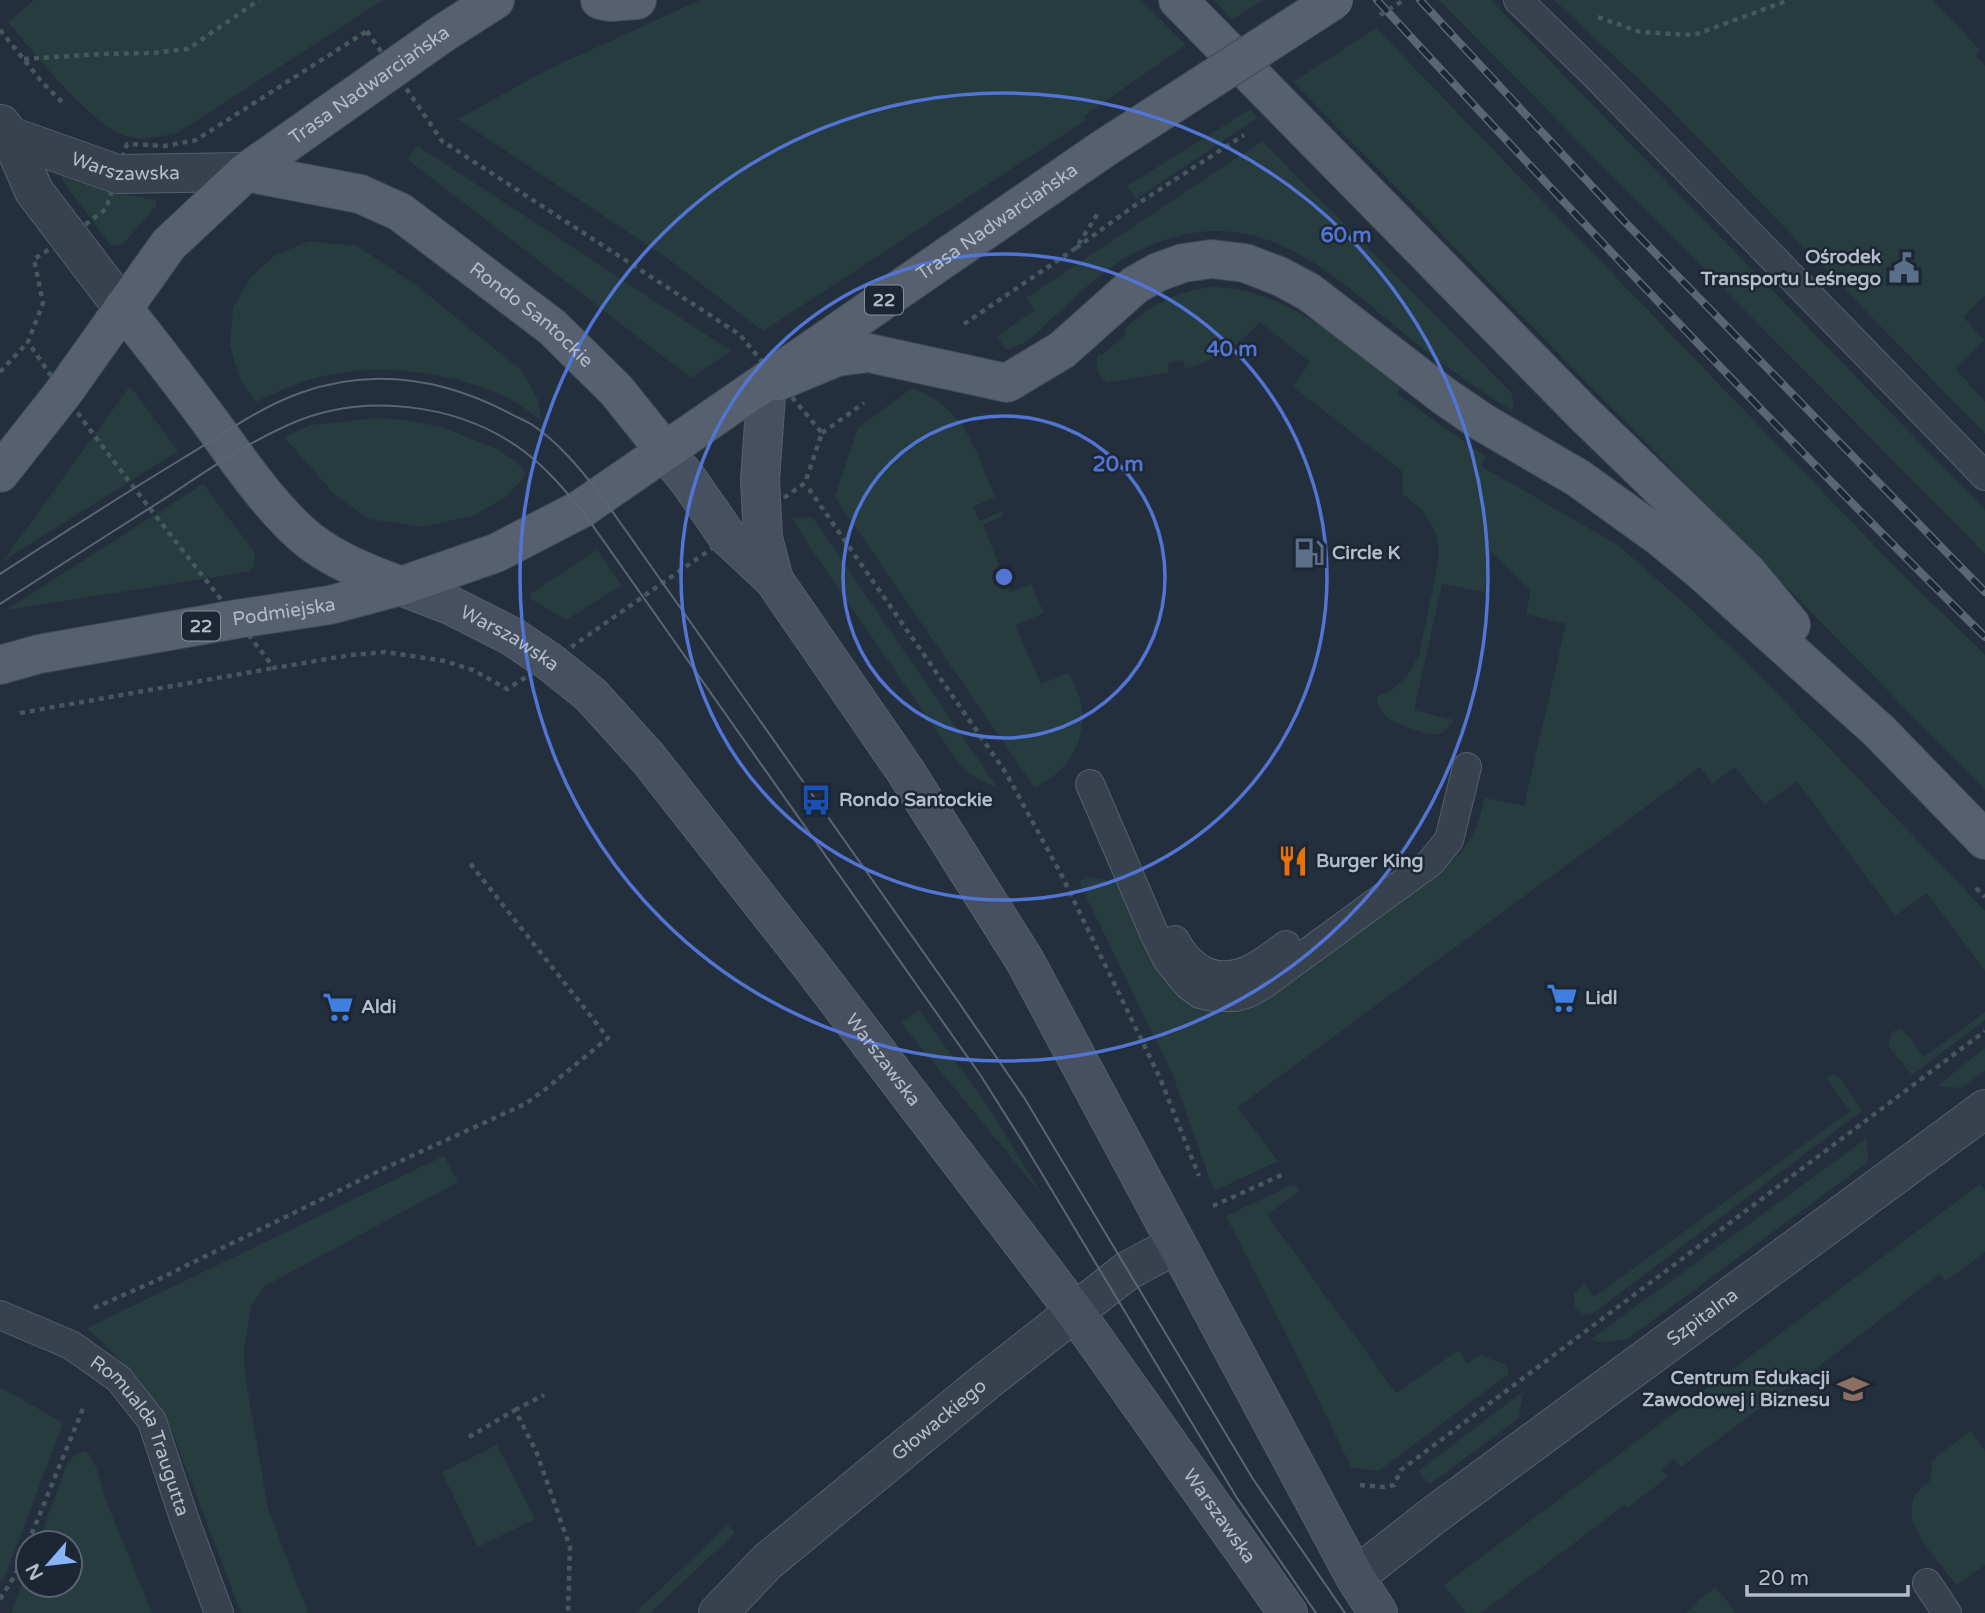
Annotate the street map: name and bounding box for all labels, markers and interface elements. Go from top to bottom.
street label: Trasa Nadwarciańska [285,21,454,149]
street label: Warszawska [68,148,180,185]
street label: Trasa Nadwarciańska [912,159,1082,285]
text: 60 m [1320,223,1372,248]
place label: Ośrodek Transportu Leśnego [1700,246,1882,291]
public building icon: Ośrodek Transportu Leśnego [1887,251,1921,285]
street label: Rondo Santockie [465,258,598,372]
road number: 22 [865,286,903,314]
text: 40 m [1206,337,1258,362]
text: 20 m [1092,452,1144,477]
fuel station icon: Circle K [1292,536,1326,570]
place label: Circle K [1332,542,1400,564]
centre of rings [992,565,1016,589]
street label: Podmiejska [231,593,337,631]
street label: Warszawska [457,601,563,676]
road number: 22 [182,612,220,640]
bus stop icon: Rondo Santockie [799,783,833,817]
place label: Rondo Santockie [839,789,993,811]
restaurant icon: Burger King [1276,844,1310,878]
place label: Burger King [1316,850,1424,873]
supermarket icon: Lidl [1545,981,1579,1015]
place label: Lidl [1585,987,1617,1009]
supermarket icon: Aldi [321,990,355,1024]
place label: Aldi [361,996,397,1018]
street label: Warszawska [841,1009,925,1111]
street label: Szpitalna [1663,1284,1742,1351]
street label: Romualda Traugutta [86,1351,194,1519]
place label: Centrum Edukacji Zawodowej i Biznesu [1642,1367,1830,1412]
school or university icon: Centrum Edukacji Zawodowej i Biznesu [1836,1372,1870,1406]
street label: Głowackiego [887,1375,991,1465]
street label: Warszawska [1179,1465,1260,1568]
north arrow [14,1529,84,1599]
scale bar [1747,1554,1908,1598]
text: N [22,1560,48,1583]
text: 20 m [1758,1566,1809,1591]

